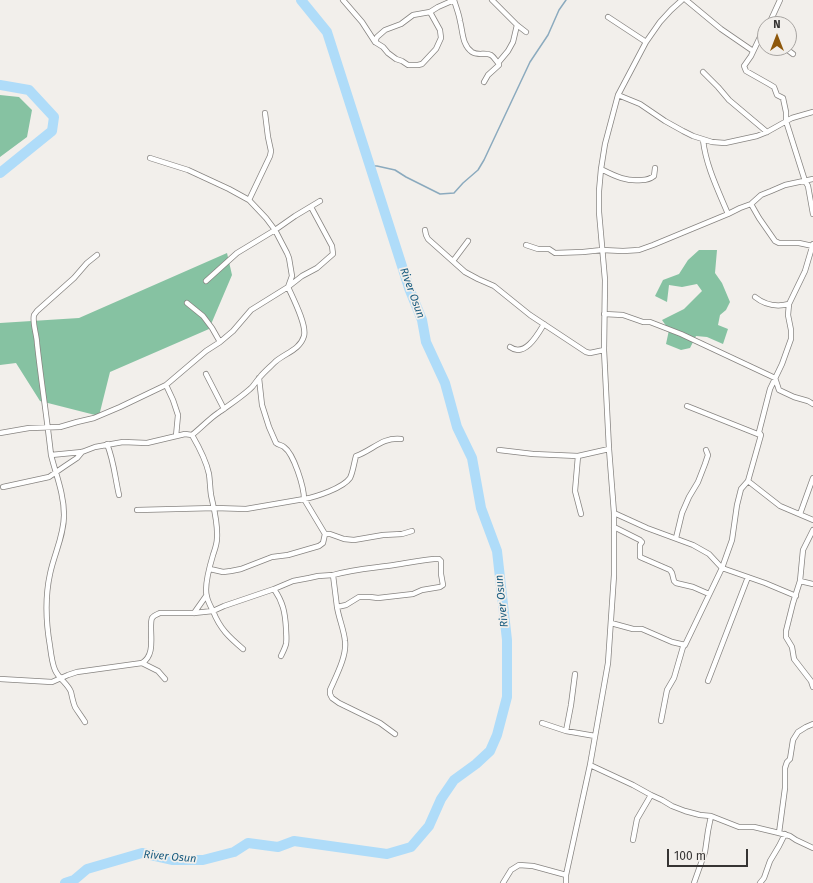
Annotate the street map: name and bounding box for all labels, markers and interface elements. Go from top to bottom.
north arrow [757,16,797,56]
text: N [773,18,781,31]
water label: River Osun [397,266,427,320]
water label: River Osun [493,574,511,628]
scale bar [669,841,750,867]
water label: River Osun [143,848,197,866]
text: 100 m [674,849,706,863]

